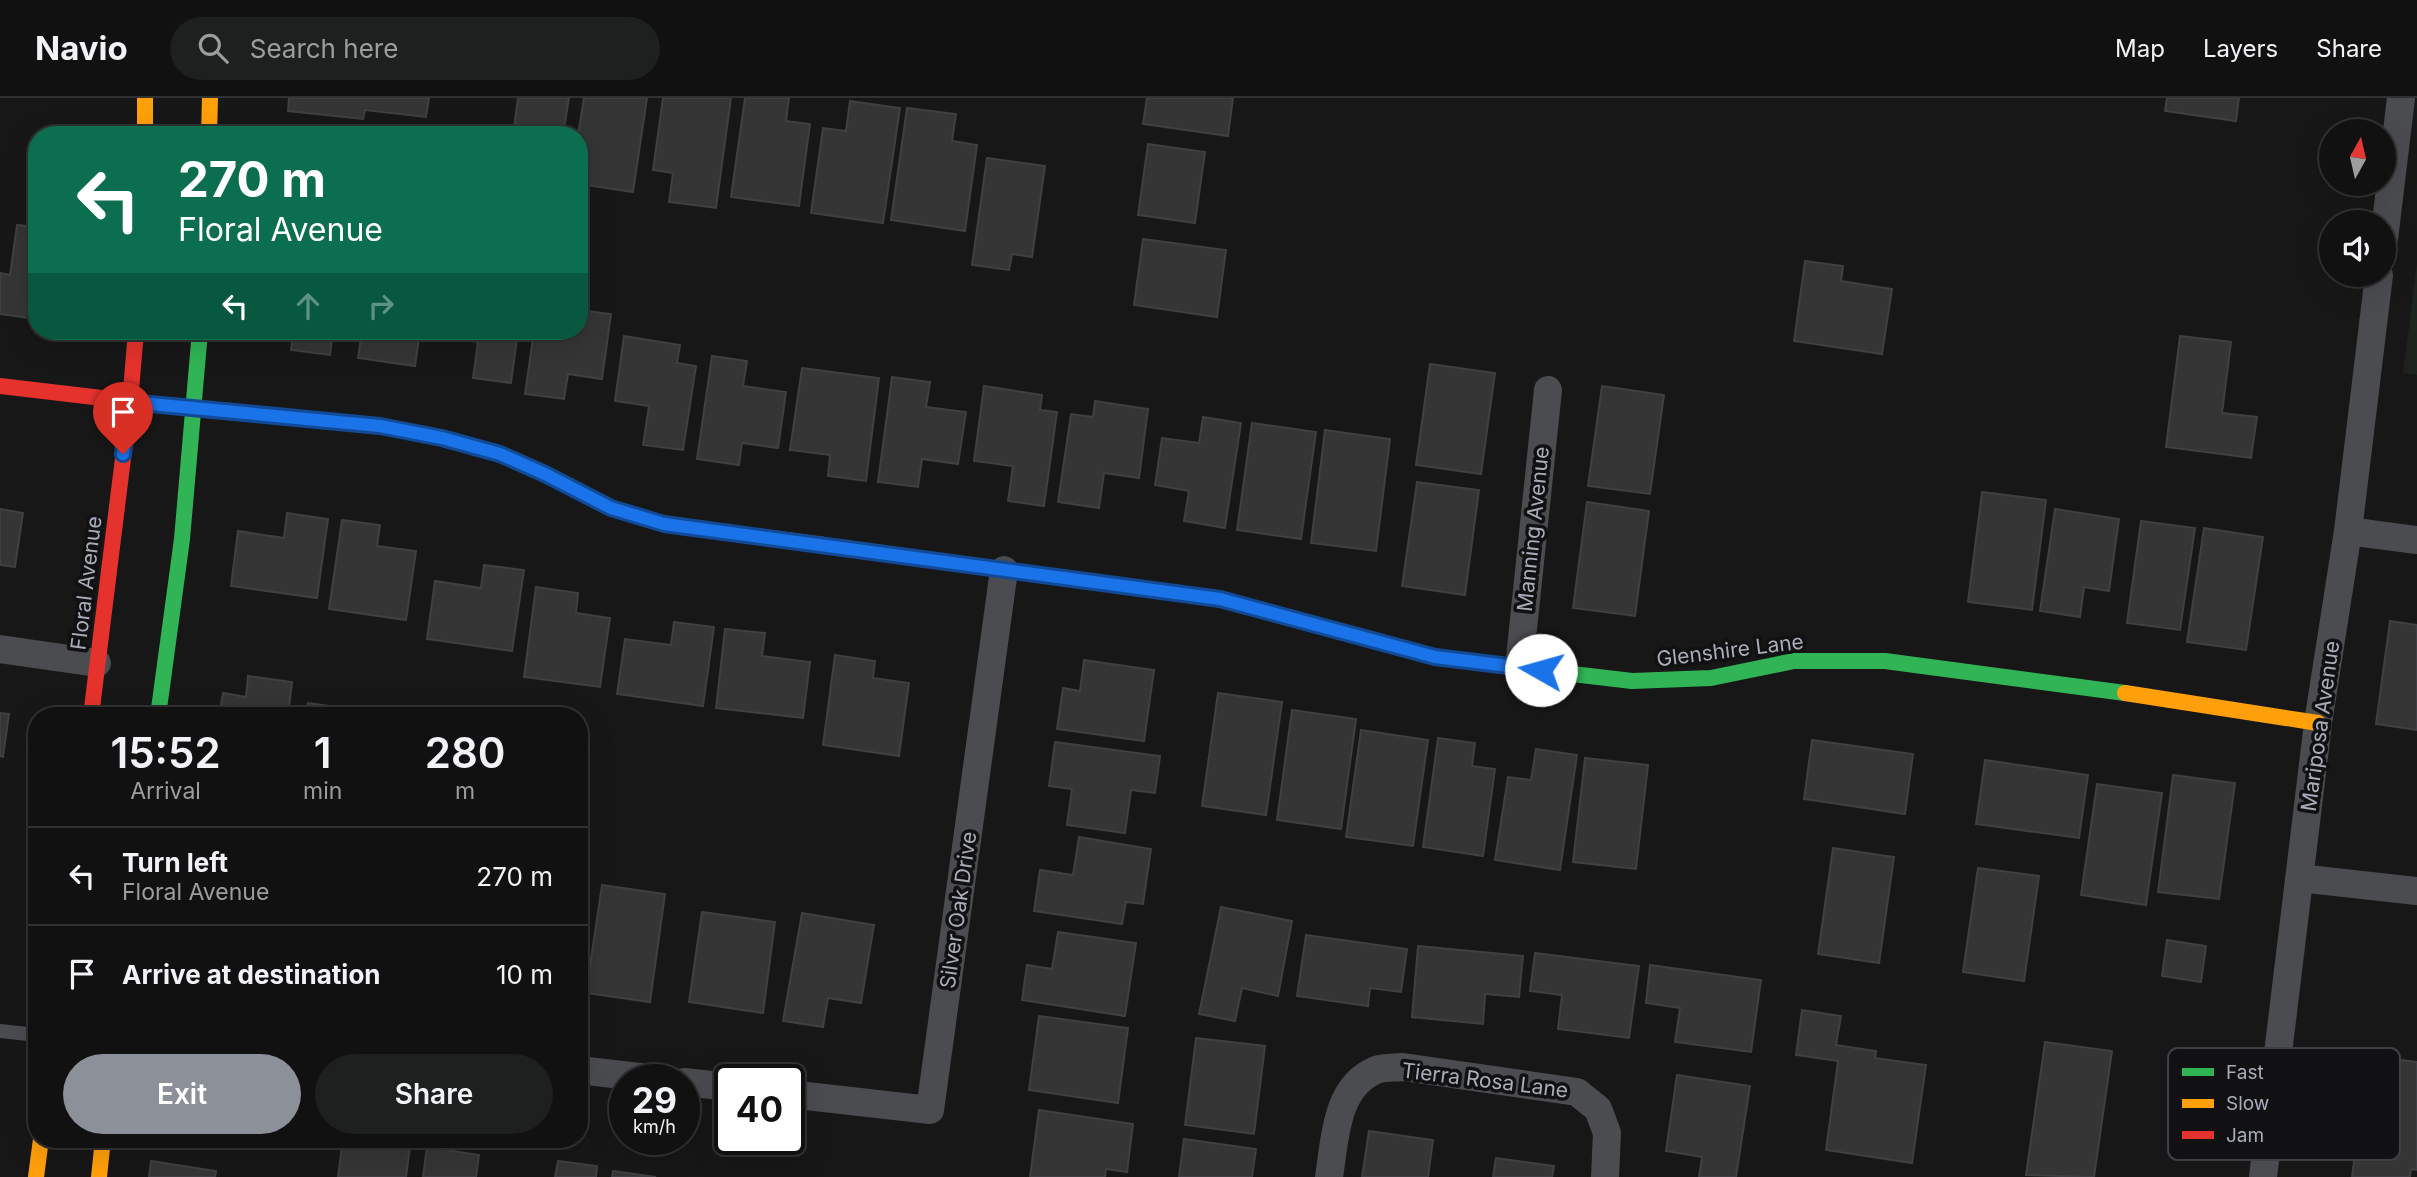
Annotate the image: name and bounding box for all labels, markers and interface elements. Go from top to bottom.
search box [170,17,660,80]
text: Navio [35,28,128,68]
icon: search [194,29,232,67]
text: Search here [250,33,398,64]
text: Map [2115,34,2165,63]
text: Layers [2203,34,2278,63]
text: Share [2316,34,2382,63]
north arrow [2319,119,2396,196]
map controls [2319,119,2396,287]
text: 270 m [178,150,326,209]
icon: left [63,154,154,245]
text: Floral Avenue [178,210,383,249]
button: sound [2319,210,2396,287]
icon: left [216,287,254,325]
icon: ahead [289,287,327,325]
icon: right [362,287,400,325]
pin [93,382,153,454]
icon: arrive [104,393,142,431]
street label: Manning Avenue [1512,445,1554,613]
street label: Floral Avenue [65,515,107,651]
street label: Glenshire Lane [1655,629,1805,671]
position arrow [1504,633,1578,707]
street label: Mariposa Avenue [2296,639,2344,813]
text: 15:52 [110,727,221,778]
text: 1 [314,727,332,778]
text: 280 [425,727,506,778]
text: Arrival [130,777,201,805]
text: min [303,777,342,805]
text: m [455,777,475,805]
street label: Silver Oak Drive [935,830,981,990]
text: Turn left [122,847,228,878]
icon: left [63,857,101,895]
text: 270 m [476,861,553,892]
text: Floral Avenue [122,878,269,906]
icon: arrive [63,955,101,993]
text: Arrive at destination [122,959,381,990]
text: 10 m [496,959,553,990]
legend [2168,1048,2400,1160]
button: Exit [63,1054,301,1134]
button: Share [315,1054,553,1134]
street label: Tierra Rosa Lane [1400,1057,1570,1103]
text: Fast [2226,1061,2264,1084]
speed limit sign: 40 [714,1064,805,1155]
text: 29 [632,1079,677,1121]
text: Slow [2226,1092,2269,1115]
text: km/h [633,1116,676,1137]
text: Jam [2226,1124,2264,1147]

